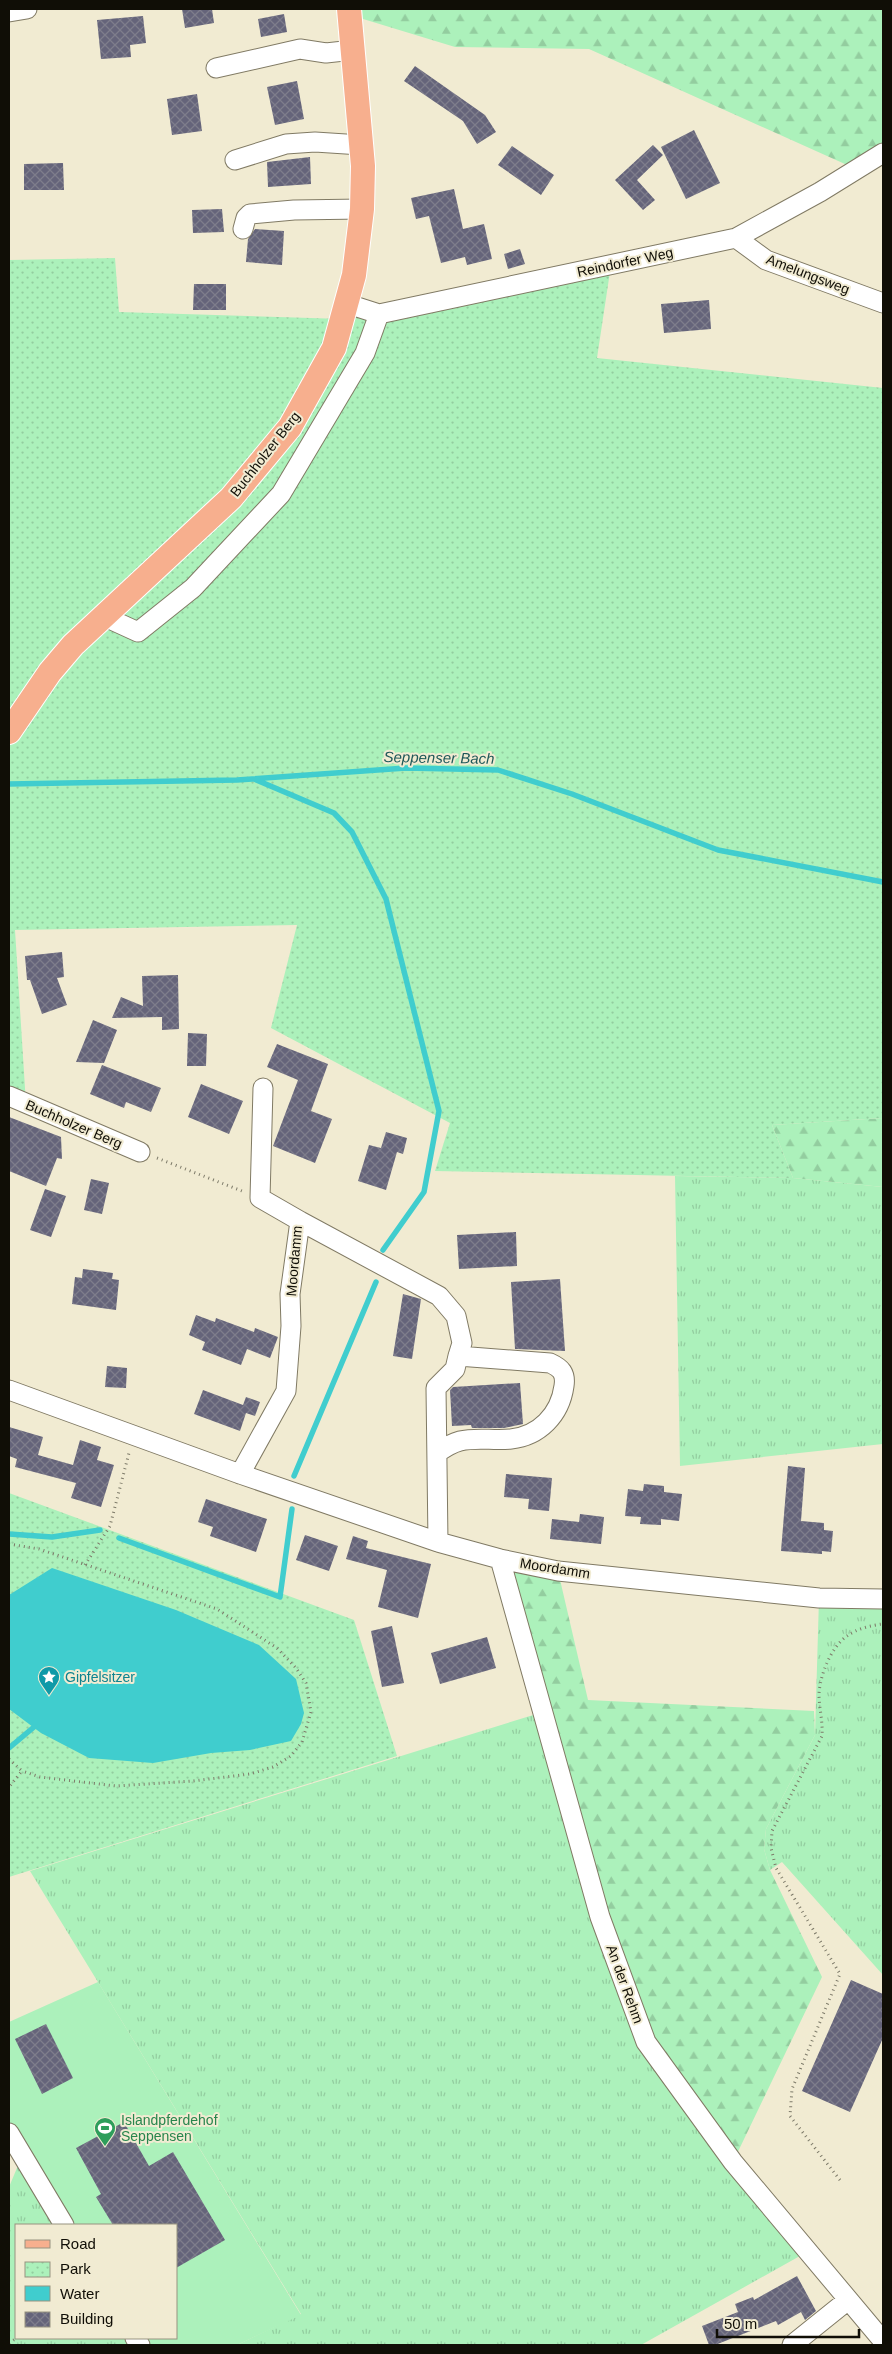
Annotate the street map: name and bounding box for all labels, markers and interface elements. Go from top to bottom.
street label: Reindorfer Weg [576,244,674,280]
street label: Amelungsweg [764,251,852,297]
street label: Buchholzer Berg [227,408,303,500]
water label: Seppenser Bach [383,748,495,767]
street label: Buchholzer Berg [23,1096,125,1152]
street label: Moordamm [283,1225,305,1297]
street label: Moordamm [519,1555,591,1581]
place icon: Gipfelsitzer [37,1665,61,1696]
place label: Gipfelsitzer [65,1669,135,1685]
street label: An der Rehm [603,1943,647,2025]
place label: Islandpferdehof Seppensen [121,2112,218,2144]
sports icon: Islandpferdehof Seppensen [93,2116,117,2147]
legend [15,2224,178,2339]
text: Road [60,2235,96,2252]
text: Park [60,2260,91,2277]
text: Water [60,2285,99,2302]
scale bar [717,2306,860,2338]
text: Building [60,2310,113,2327]
text: 50 m [724,2315,757,2332]

